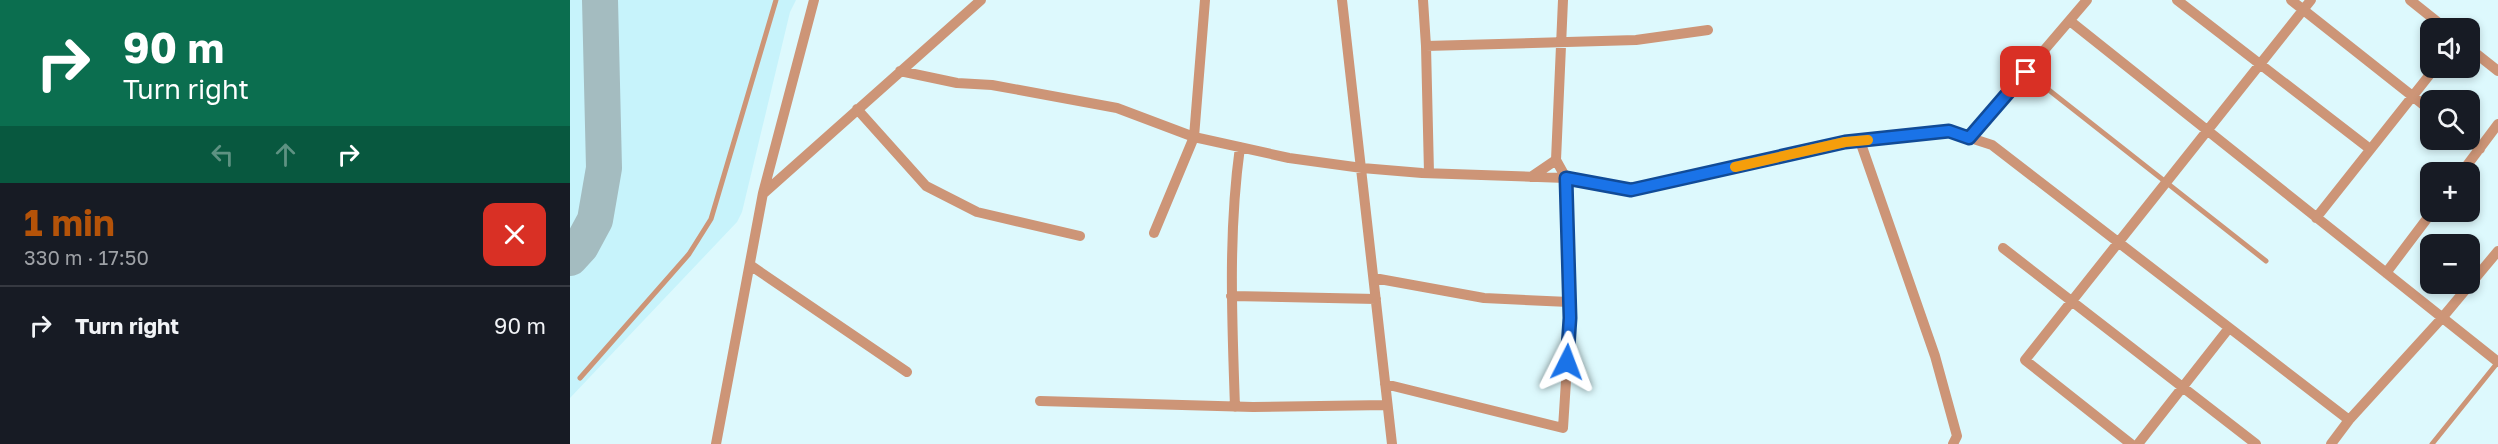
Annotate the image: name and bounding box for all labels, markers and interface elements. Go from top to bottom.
map controls [2420,18,2480,294]
button: sound [2420,18,2480,78]
text: 90 m [123,22,224,72]
icon: right [24,24,102,102]
pin [2000,46,2051,97]
icon: arrive [2009,55,2042,88]
text: Turn right [123,73,249,105]
button: search [2420,90,2480,150]
icon: left [206,138,239,171]
icon: ahead [269,138,302,171]
icon: right [332,138,365,171]
button: + [2420,162,2480,222]
text: 1 min [24,201,115,244]
button: close [483,203,546,266]
button: − [2420,234,2480,294]
text: 330 m · 17:50 [24,245,149,269]
icon: right [24,309,57,342]
text: Turn right [75,312,179,339]
text: 90 m [494,312,546,339]
position arrow [1535,330,1599,394]

